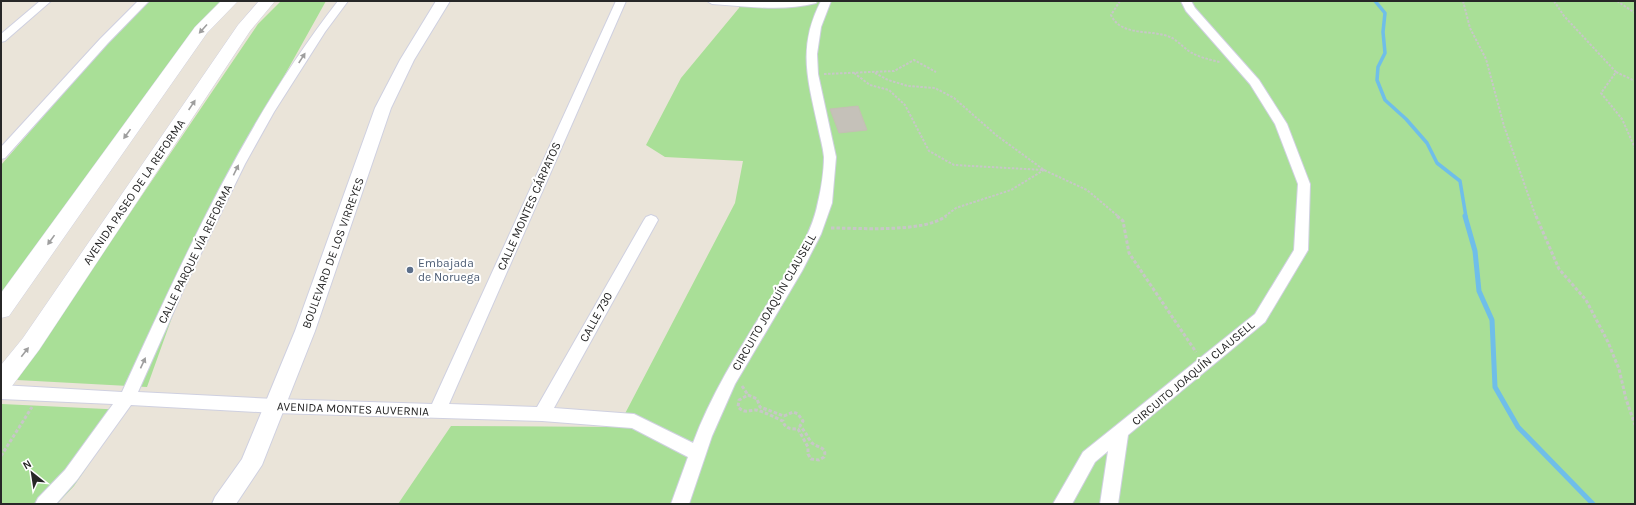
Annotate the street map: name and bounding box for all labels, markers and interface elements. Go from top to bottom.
one-way arrow [198,24,207,34]
one-way arrow [299,52,306,64]
one-way arrow [188,100,196,110]
street label: AVENIDA PASEO DE LA REFORMA [80,117,188,267]
one-way arrow [123,129,131,139]
street label: CALLE MONTES CÁRPATOS [493,139,564,272]
one-way arrow [233,164,239,176]
street label: BOULEVARD DE LOS VIRREYES [299,175,367,331]
street label: CALLE PARQUE VÍA REFORMA [154,182,235,326]
street label: CIRCUITO JOAQUÍN CLAUSELL [728,230,819,373]
one-way arrow [47,235,55,245]
place label: Embajada de Noruega [418,256,480,284]
marker: Embajada de Noruega [405,265,415,275]
street label: CALLE 730 [577,290,615,344]
street label: CIRCUITO JOAQUÍN CLAUSELL [1128,317,1257,428]
one-way arrow [21,347,29,358]
one-way arrow [140,357,146,368]
street label: AVENIDA MONTES AUVERNIA [277,399,429,419]
north arrow [12,453,52,493]
text: N [21,457,34,472]

